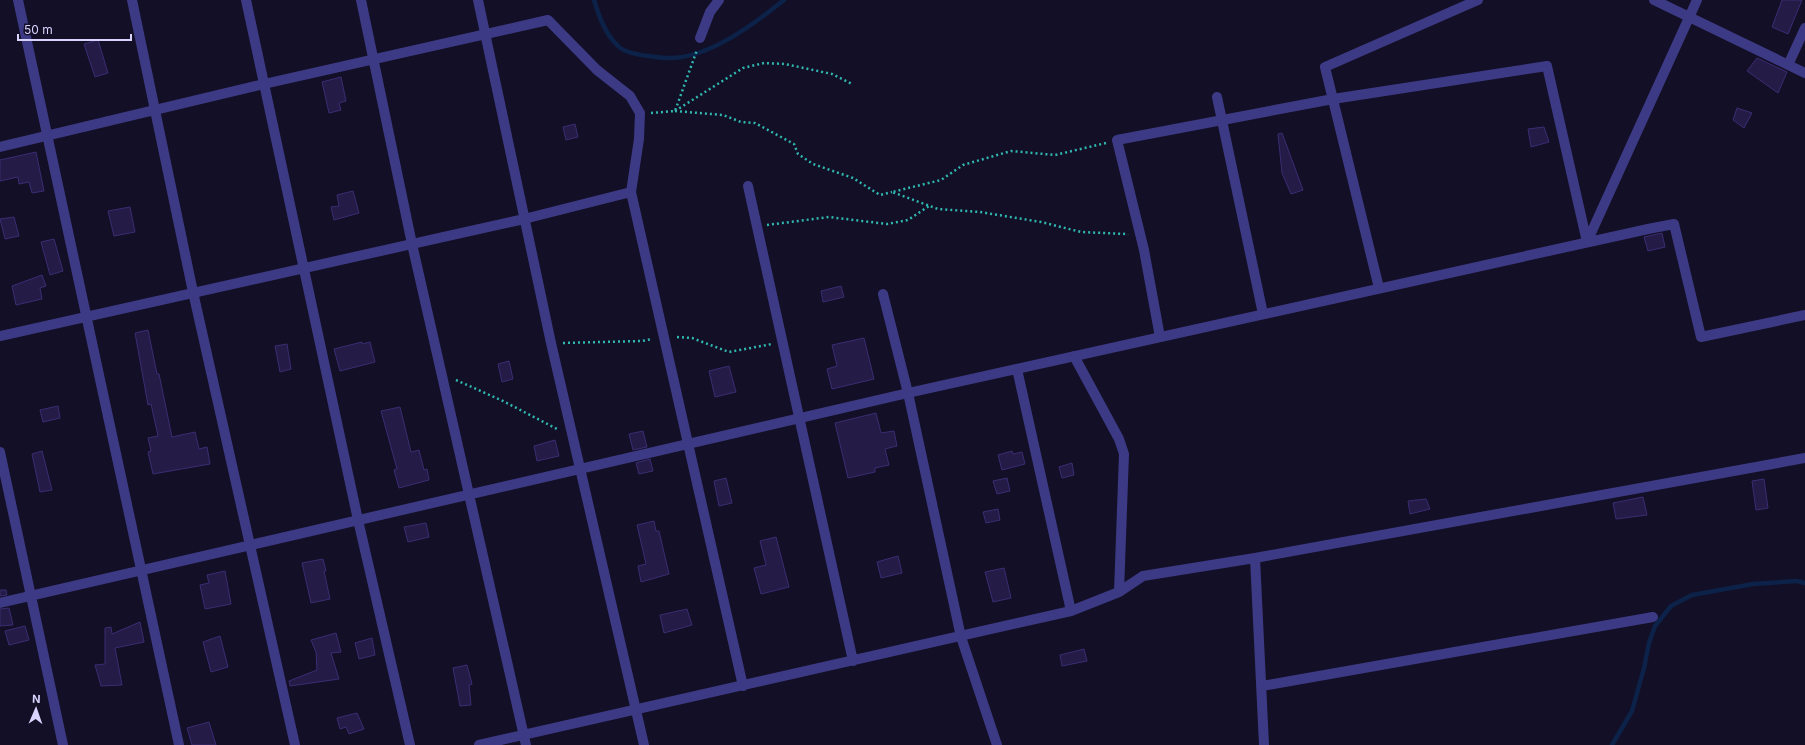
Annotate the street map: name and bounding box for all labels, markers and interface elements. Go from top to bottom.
scale bar [18,16,131,42]
text: 50 m [24,22,53,37]
north arrow [16,689,56,729]
text: N [32,692,41,706]

